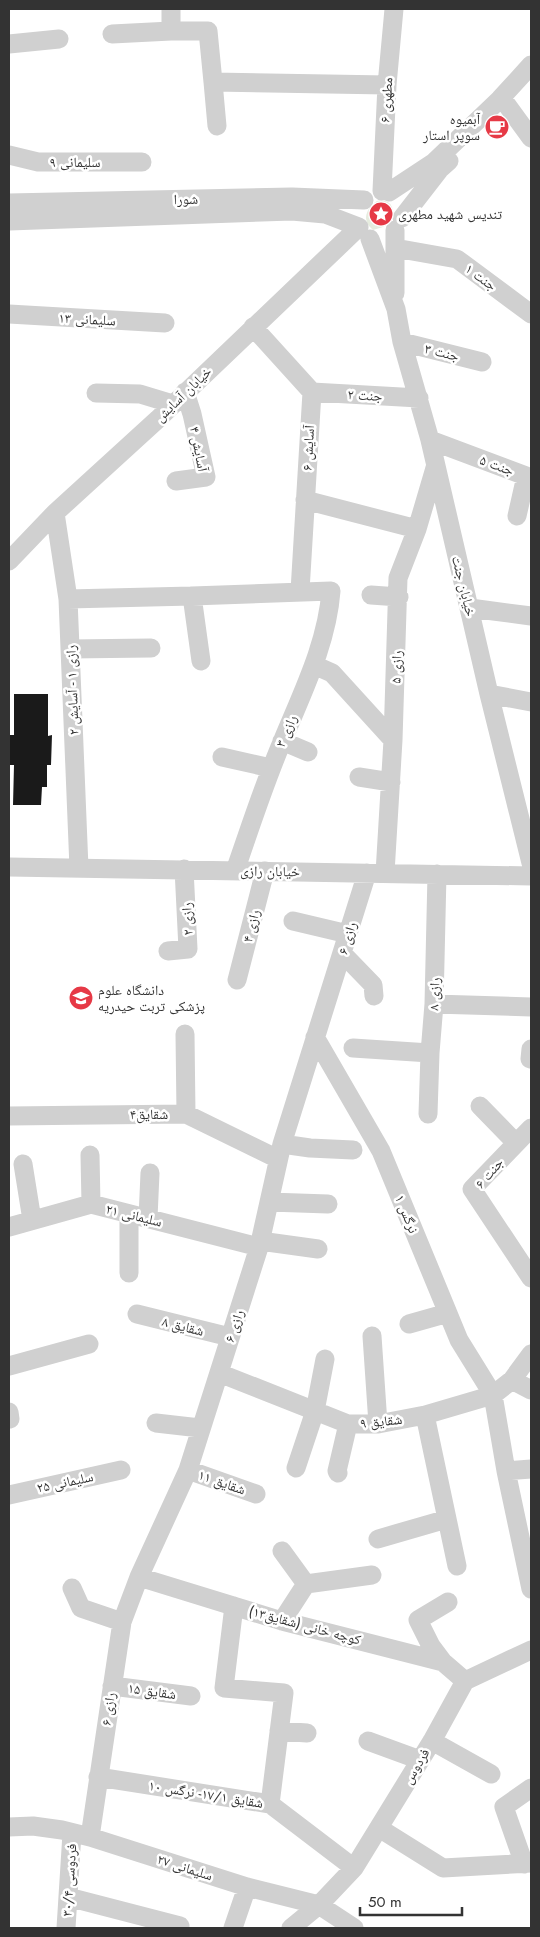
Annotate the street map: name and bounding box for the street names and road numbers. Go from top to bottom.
street label: مطهری ۶ [374,77,398,123]
street label: سلیمانی ۹ [50,152,100,172]
street label: شورا [174,189,198,209]
street label: جنت ۱ [461,259,501,295]
street label: سلیمانی ۱۳ [58,308,116,330]
street label: جنت ۳ [423,338,461,366]
street label: خیابان آسایش [150,362,216,426]
street label: جنت ۲ [347,384,383,406]
street label: آسایش ۶ [297,424,319,471]
street label: آسایش ۴ [185,425,213,474]
street label: جنت ۵ [477,450,517,480]
street label: خیابان جنت [447,554,481,618]
street label: رازی ۱ - آسایش ۲ [60,645,84,735]
street label: رازی ۵ [385,650,407,684]
street label: رازی ۳ [270,712,302,750]
street label: خیابان رازی [240,860,300,882]
street label: رازی ۲ [176,902,198,936]
street label: رازی ۴ [237,907,265,945]
street label: رازی ۶ [333,919,361,957]
street label: رازی ۸ [423,977,445,1011]
street label: شقایق۴ [130,1104,168,1124]
street label: جنت ۶ [470,1153,508,1193]
street label: نرگس ۱ [390,1192,424,1236]
street label: سلیمانی ۲۱ [104,1198,164,1232]
street label: رازی ۶ [219,1307,249,1345]
street label: شقایق ۸ [160,1311,206,1341]
street label: شقایق ۹ [359,1409,403,1433]
street label: شقایق ۱۱ [196,1465,248,1499]
street label: سلیمانی ۲۵ [35,1466,95,1498]
street label: کوچه خانی (شقایق۱۳) [247,1600,363,1650]
street label: شقایق ۱۵ [126,1678,178,1704]
street label: رازی ۶ [96,1691,120,1727]
street label: فردوس [398,1744,434,1787]
street label: شقایق ۱۷/۱- نرگس ۱۰ [147,1775,265,1813]
street label: فردوسی ۳۰/۴ [56,1843,82,1917]
street label: سلیمانی ۲۷ [155,1849,215,1885]

